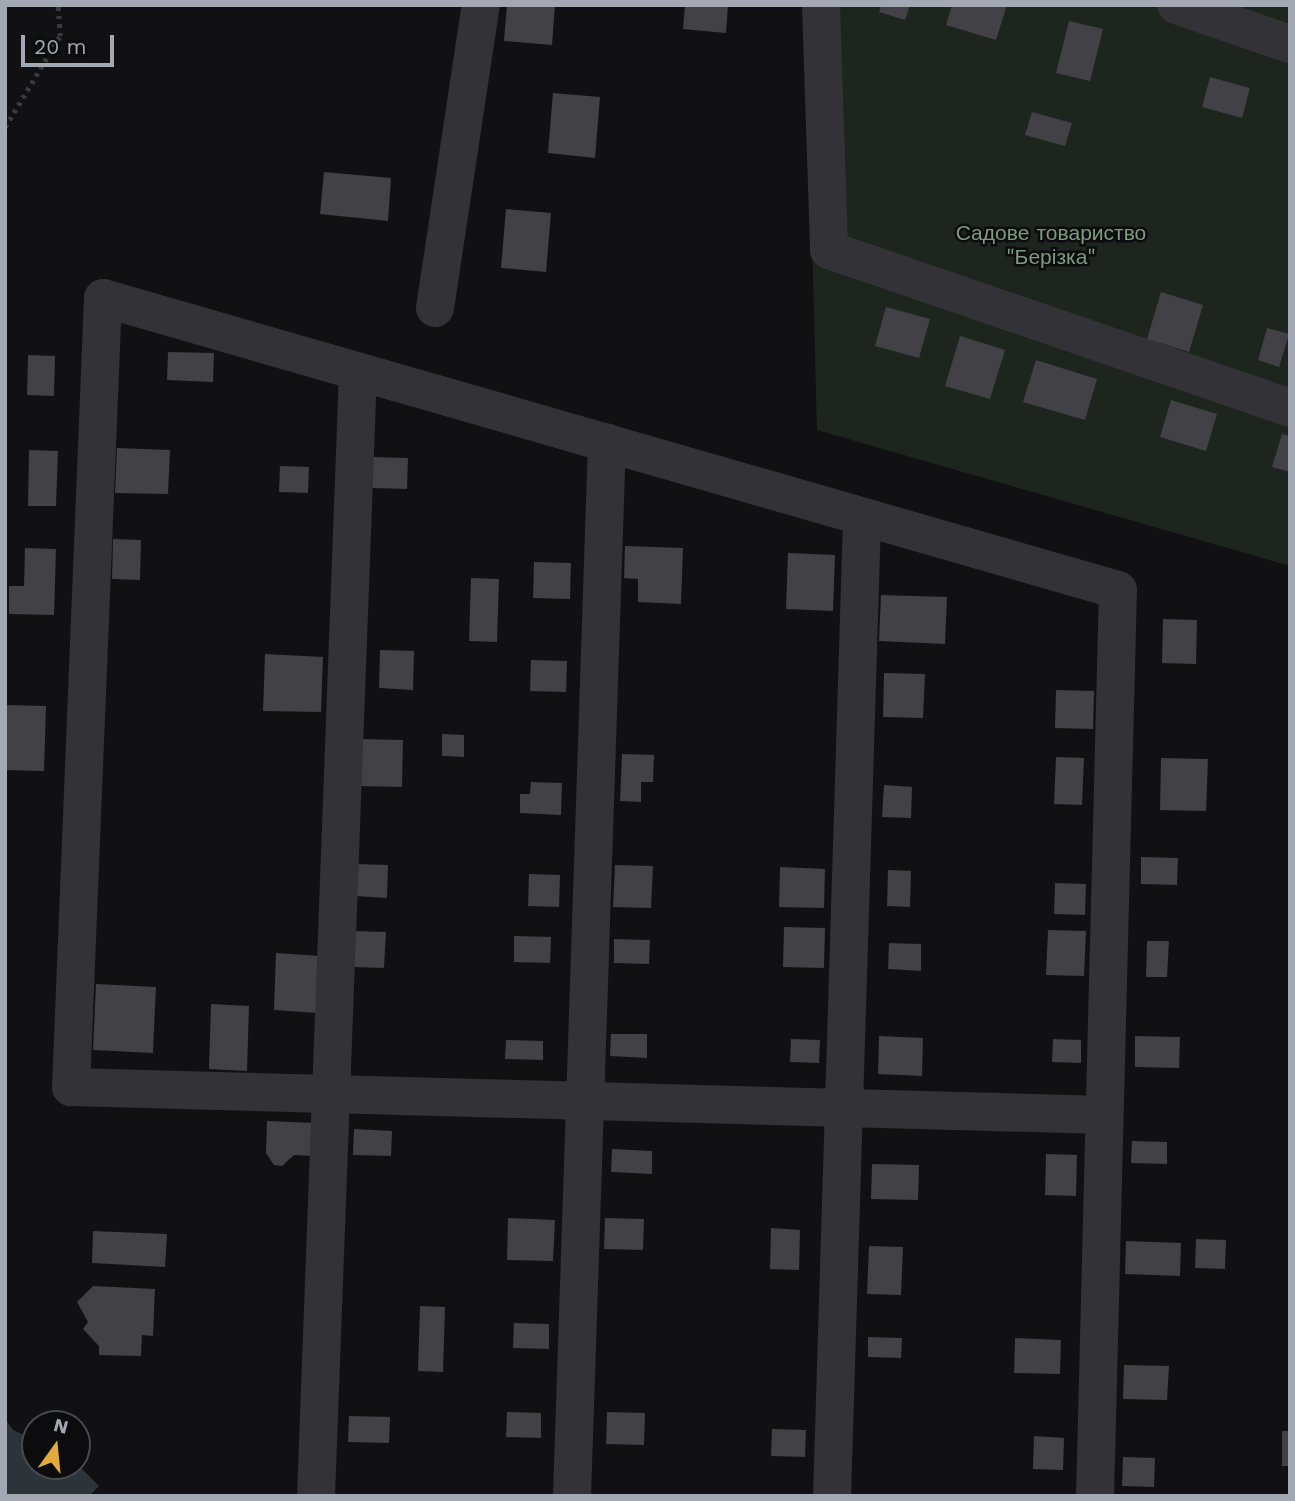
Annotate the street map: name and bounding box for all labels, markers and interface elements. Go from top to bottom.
scale bar [24,21,117,65]
text: 20 m [34,34,86,59]
park label: Садове товариство "Берізка" [956,220,1146,270]
north arrow [21,1410,91,1480]
text: N [51,1413,71,1439]

